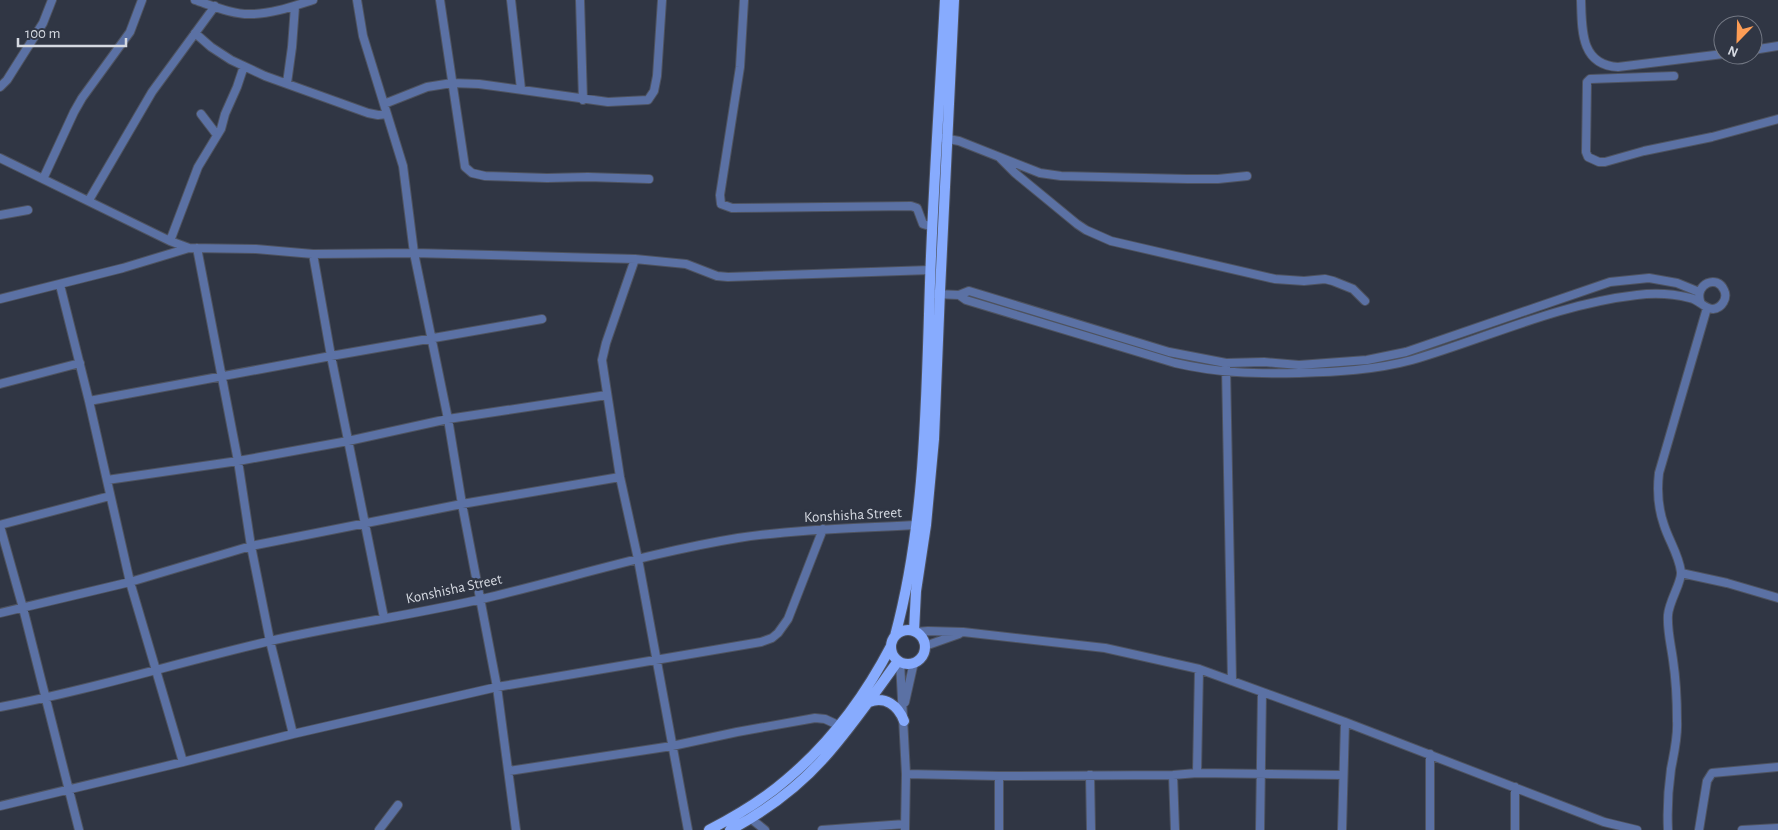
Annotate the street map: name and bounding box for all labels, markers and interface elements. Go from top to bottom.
scale bar [18,15,125,47]
north arrow [1713,15,1763,65]
text: 100 m [25,26,60,41]
text: N [1726,43,1741,59]
street label: Konshisha Street [804,505,902,525]
street label: Konshisha Street [405,571,504,607]

